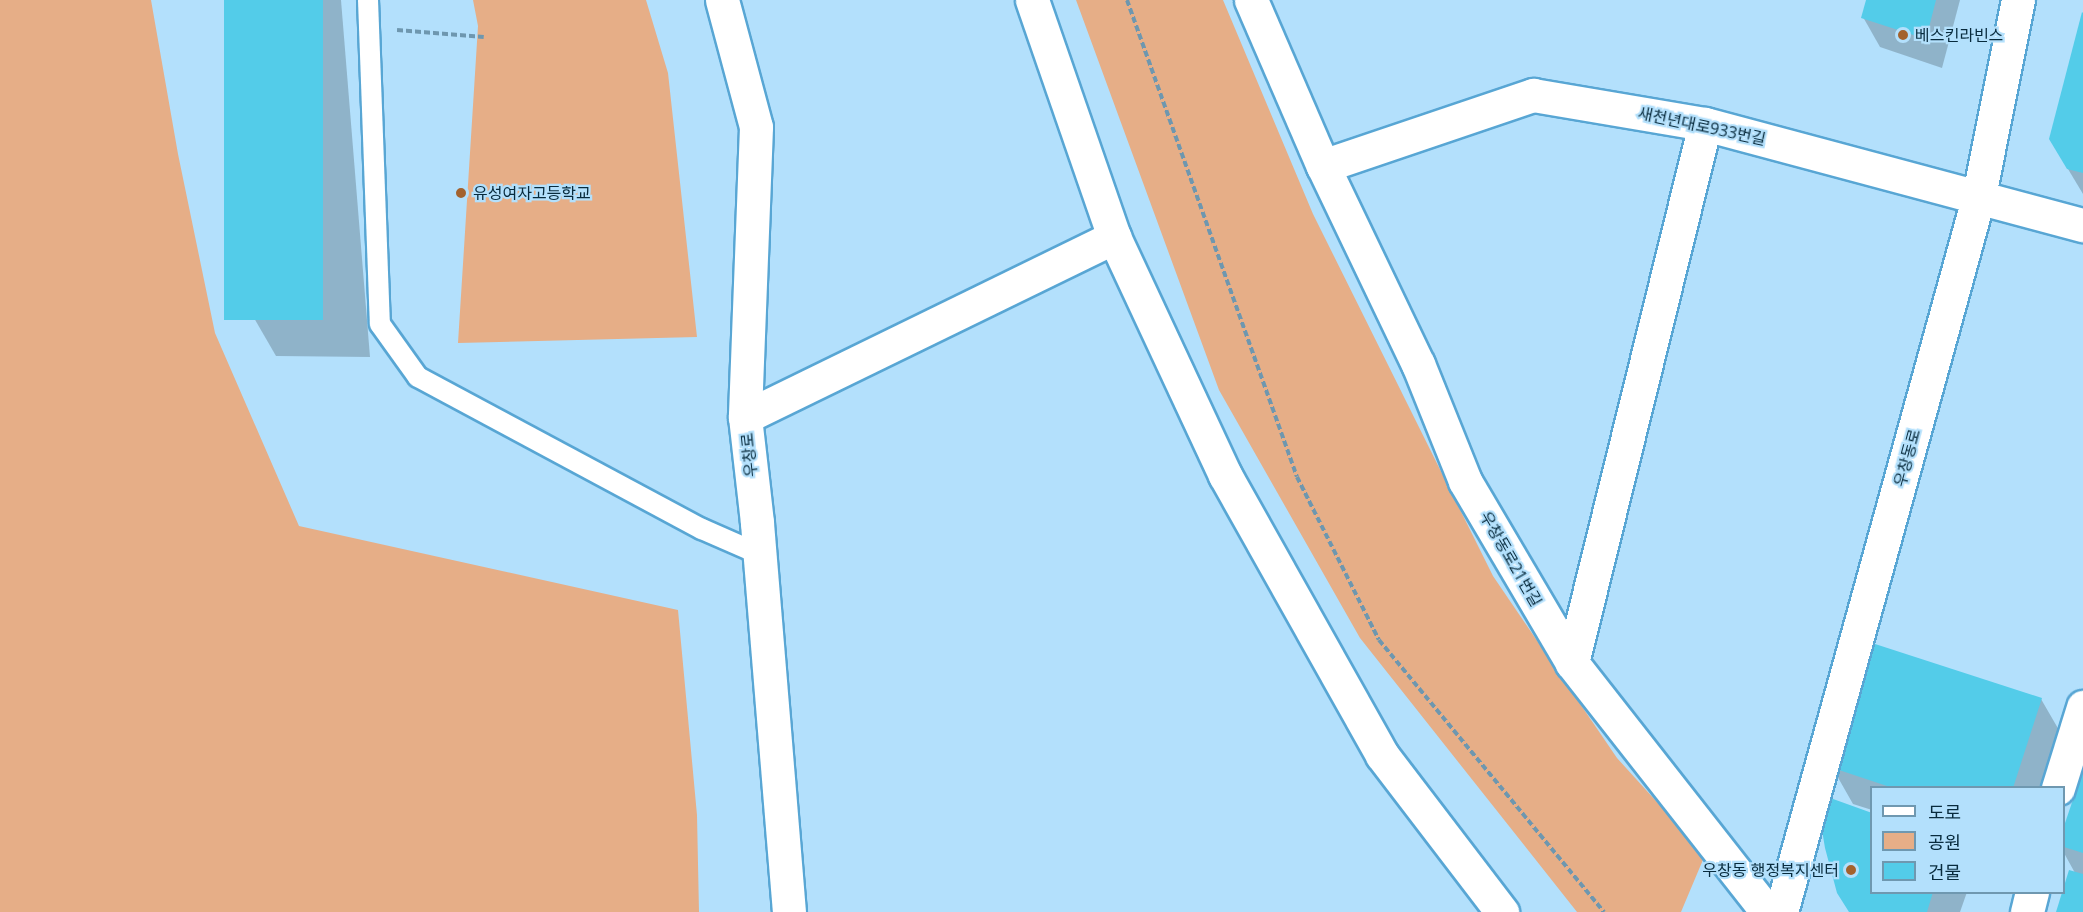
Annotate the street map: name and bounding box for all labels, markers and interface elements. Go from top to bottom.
place label: 베스킨라빈스 [1915,25,2003,45]
marker: 베스킨라빈스 [1896,28,1910,42]
street label: 새천년대로933번길 [1636,103,1768,149]
place label: 유성여자고등학교 [473,183,591,203]
marker: 유성여자고등학교 [454,186,468,200]
street label: 우창동로 [1890,427,1924,489]
street label: 우창로 [737,432,761,478]
street label: 우창동로21번길 [1476,508,1546,610]
legend [1870,786,2065,894]
text: 도로 [1928,800,1961,824]
text: 공원 [1928,830,1961,854]
place label: 우창동 행정복지센터 [1702,860,1839,880]
text: 건물 [1928,860,1961,884]
marker: 우창동 행정복지센터 [1844,863,1858,877]

